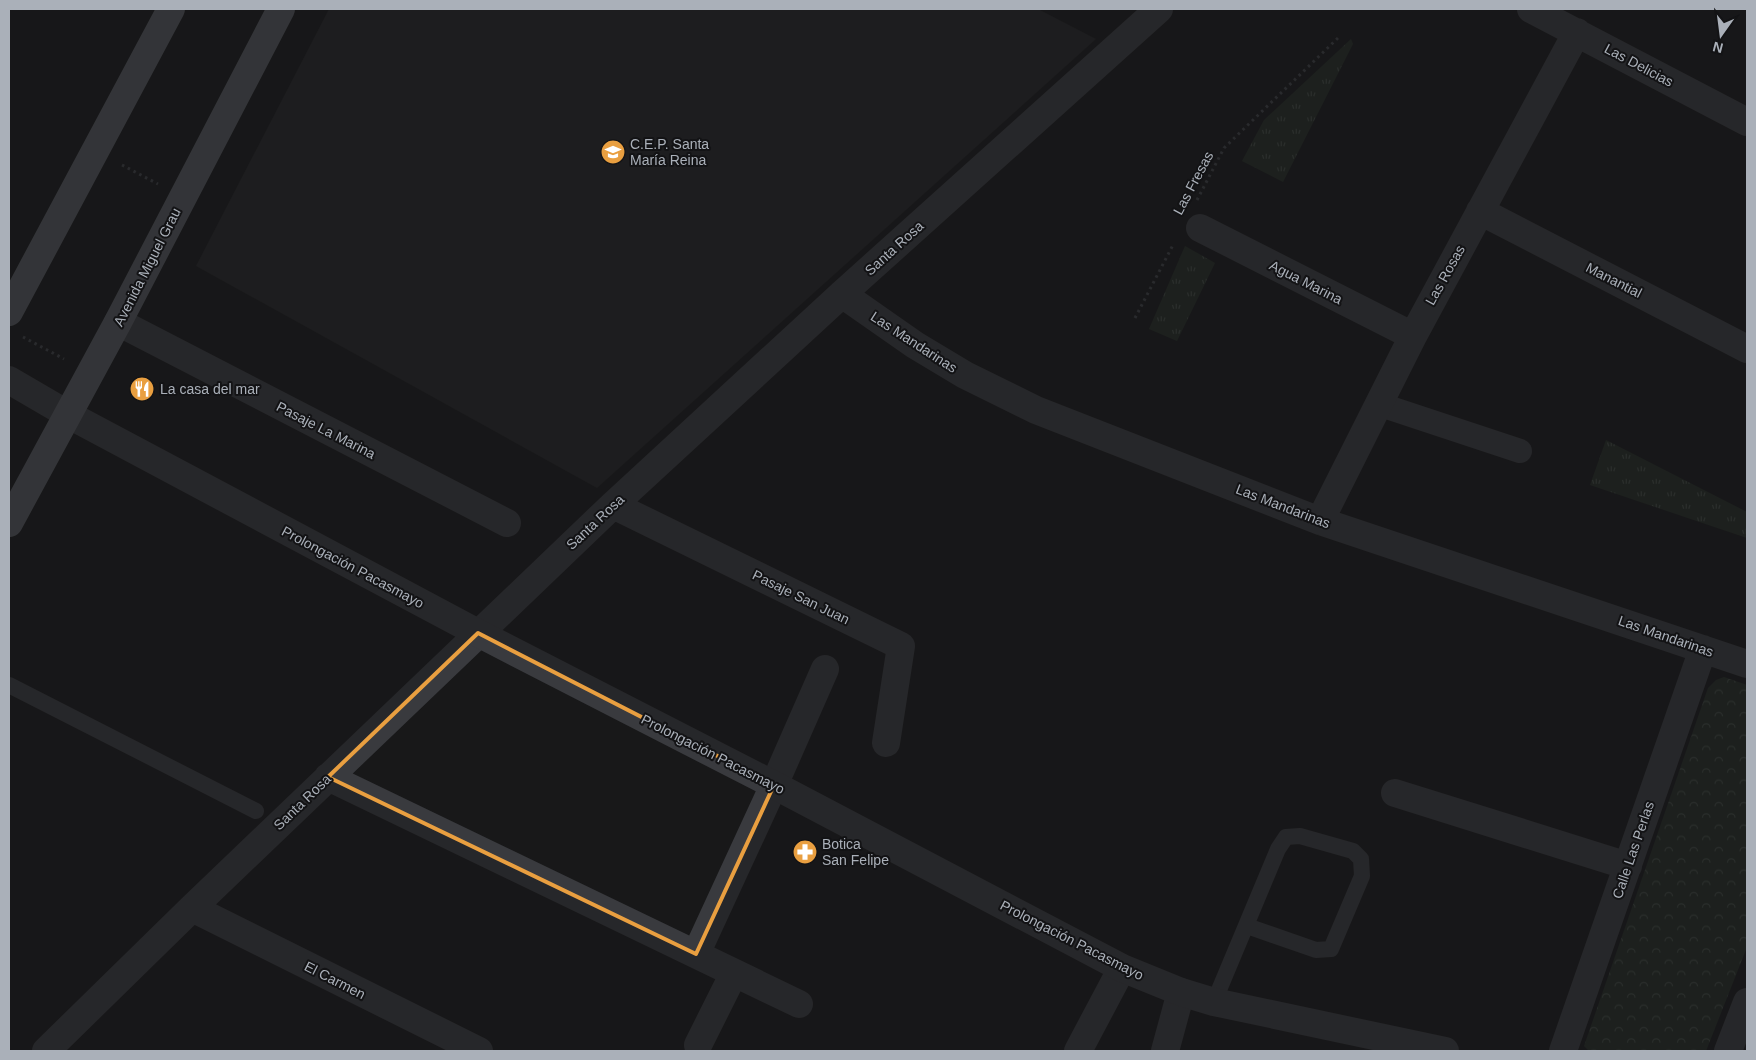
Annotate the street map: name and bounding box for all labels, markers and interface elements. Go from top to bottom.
north arrow [1696,10,1746,60]
text: N [1711,39,1725,57]
street label: Las Delicias [1602,40,1676,90]
place label: C.E.P. Santa María Reina [630,136,709,168]
school or university icon: C.E.P. Santa María Reina [600,139,626,165]
street label: Las Fresas [1170,149,1216,217]
street label: Avenida Miguel Grau [110,205,184,329]
street label: Santa Rosa [861,217,927,278]
street label: Las Rosas [1422,242,1468,308]
street label: Agua Marina [1267,257,1345,307]
street label: Manantial [1583,259,1645,301]
street label: Las Mandarinas [868,308,960,376]
restaurant icon: La casa del mar [129,376,155,402]
place label: La casa del mar [160,381,260,397]
street label: Pasaje La Marina [274,398,378,462]
street label: Las Mandarinas [1234,481,1332,531]
street label: Santa Rosa [563,491,627,553]
street label: Prolongación Pacasmayo [279,523,427,611]
street label: Pasaje San Juan [750,567,852,627]
street label: Las Mandarinas [1616,612,1716,660]
street label: Prolongación Pacasmayo [639,711,788,797]
street label: Santa Rosa [270,771,334,833]
street label: Calle Las Perlas [1609,799,1657,901]
place label: Botica San Felipe [822,836,889,868]
pharmacy icon: Botica San Felipe [792,839,818,865]
street label: Prolongación Pacasmayo [998,897,1147,983]
street label: El Carmen [302,958,368,1002]

